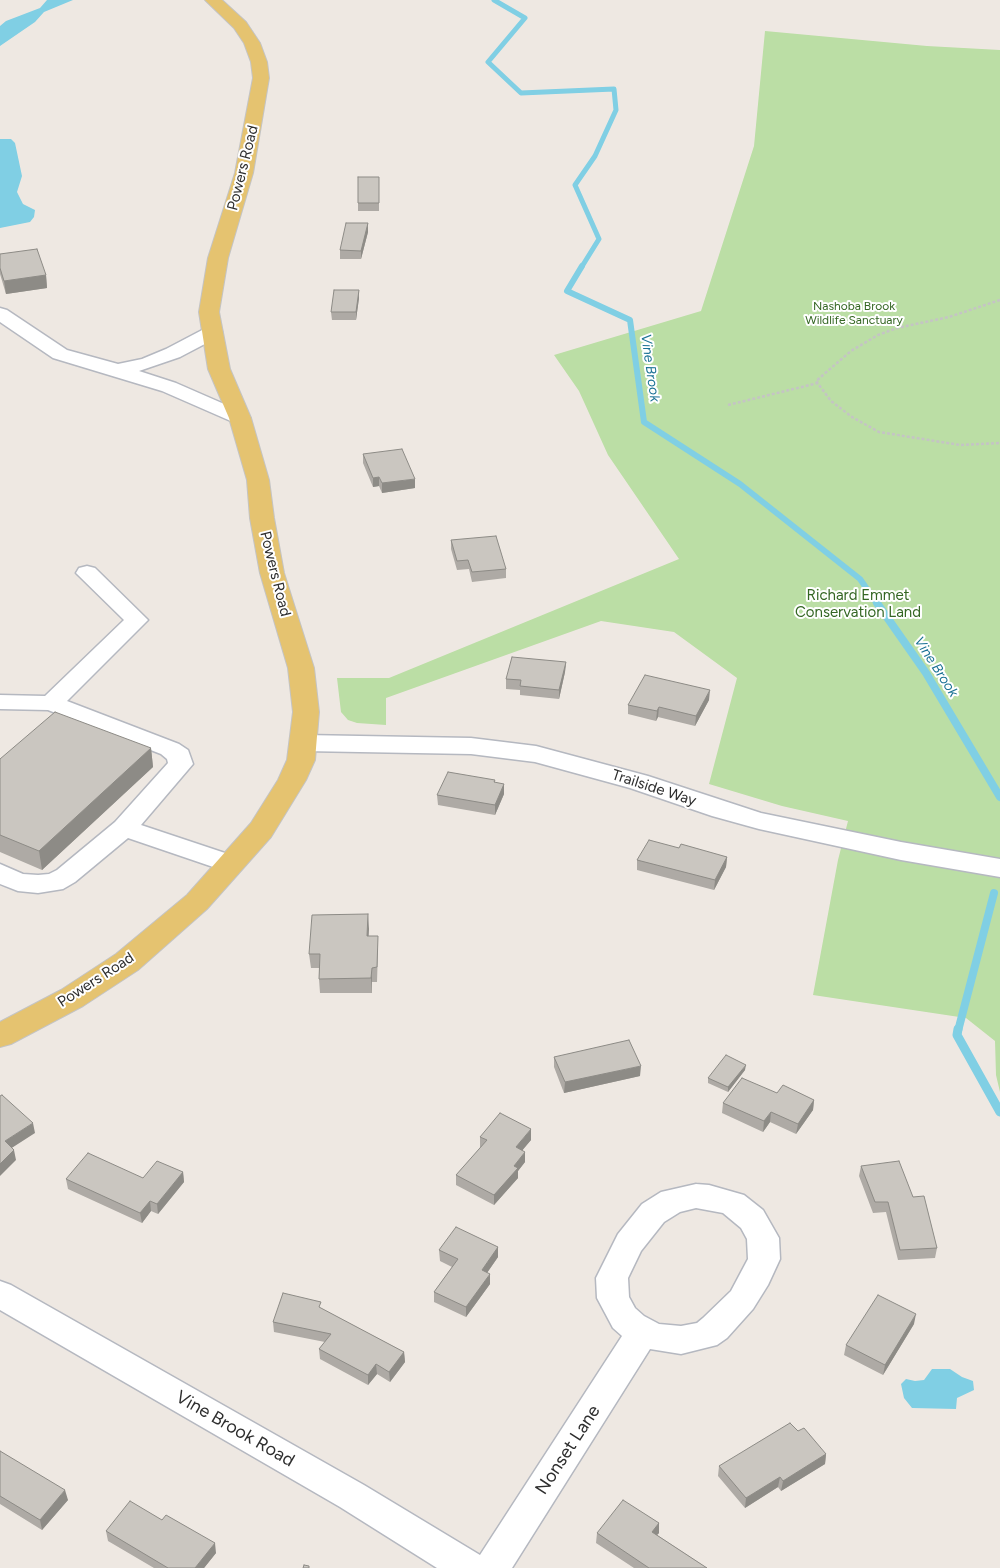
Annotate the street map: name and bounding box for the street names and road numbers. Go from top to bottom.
street label: Powers Road [224,124,262,212]
street label: Powers Road [256,530,294,618]
street label: Trailside Way [610,766,698,810]
street label: Powers Road [55,949,137,1011]
street label: Vine Brook Road [172,1386,298,1472]
street label: Nonset Lane [531,1401,605,1499]

